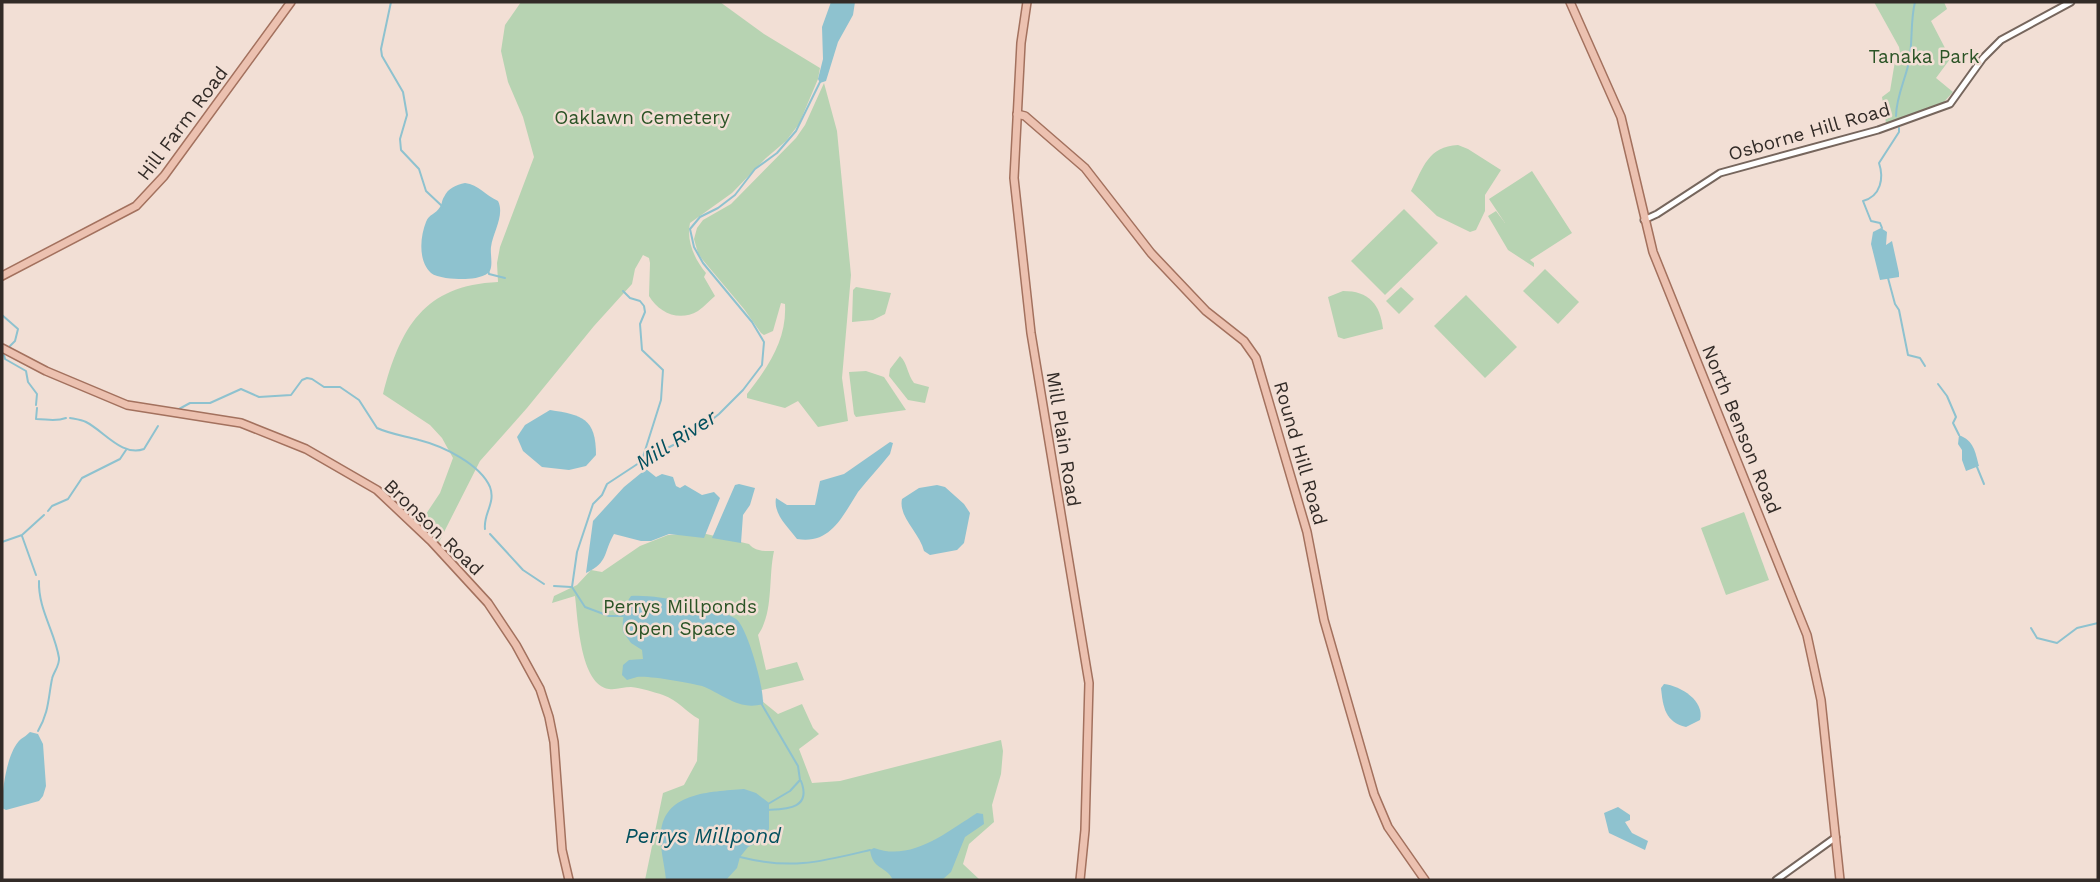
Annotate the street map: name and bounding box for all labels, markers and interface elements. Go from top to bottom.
park label: Tanaka Park [1868,45,1980,68]
street label: Hill Farm Road [132,62,233,185]
street label: Osborne Hill Road [1726,97,1893,166]
park label: Oaklawn Cemetery [554,106,730,129]
street label: North Benson Road [1697,342,1786,517]
street label: Mill Plain Road [1041,370,1086,508]
street label: Round Hill Road [1269,379,1332,528]
water label: Mill River [630,404,722,475]
street label: Bronson Road [379,474,488,580]
park label: Perrys Millponds Open Space [603,595,757,640]
water label: Perrys Millpond [625,823,782,848]

